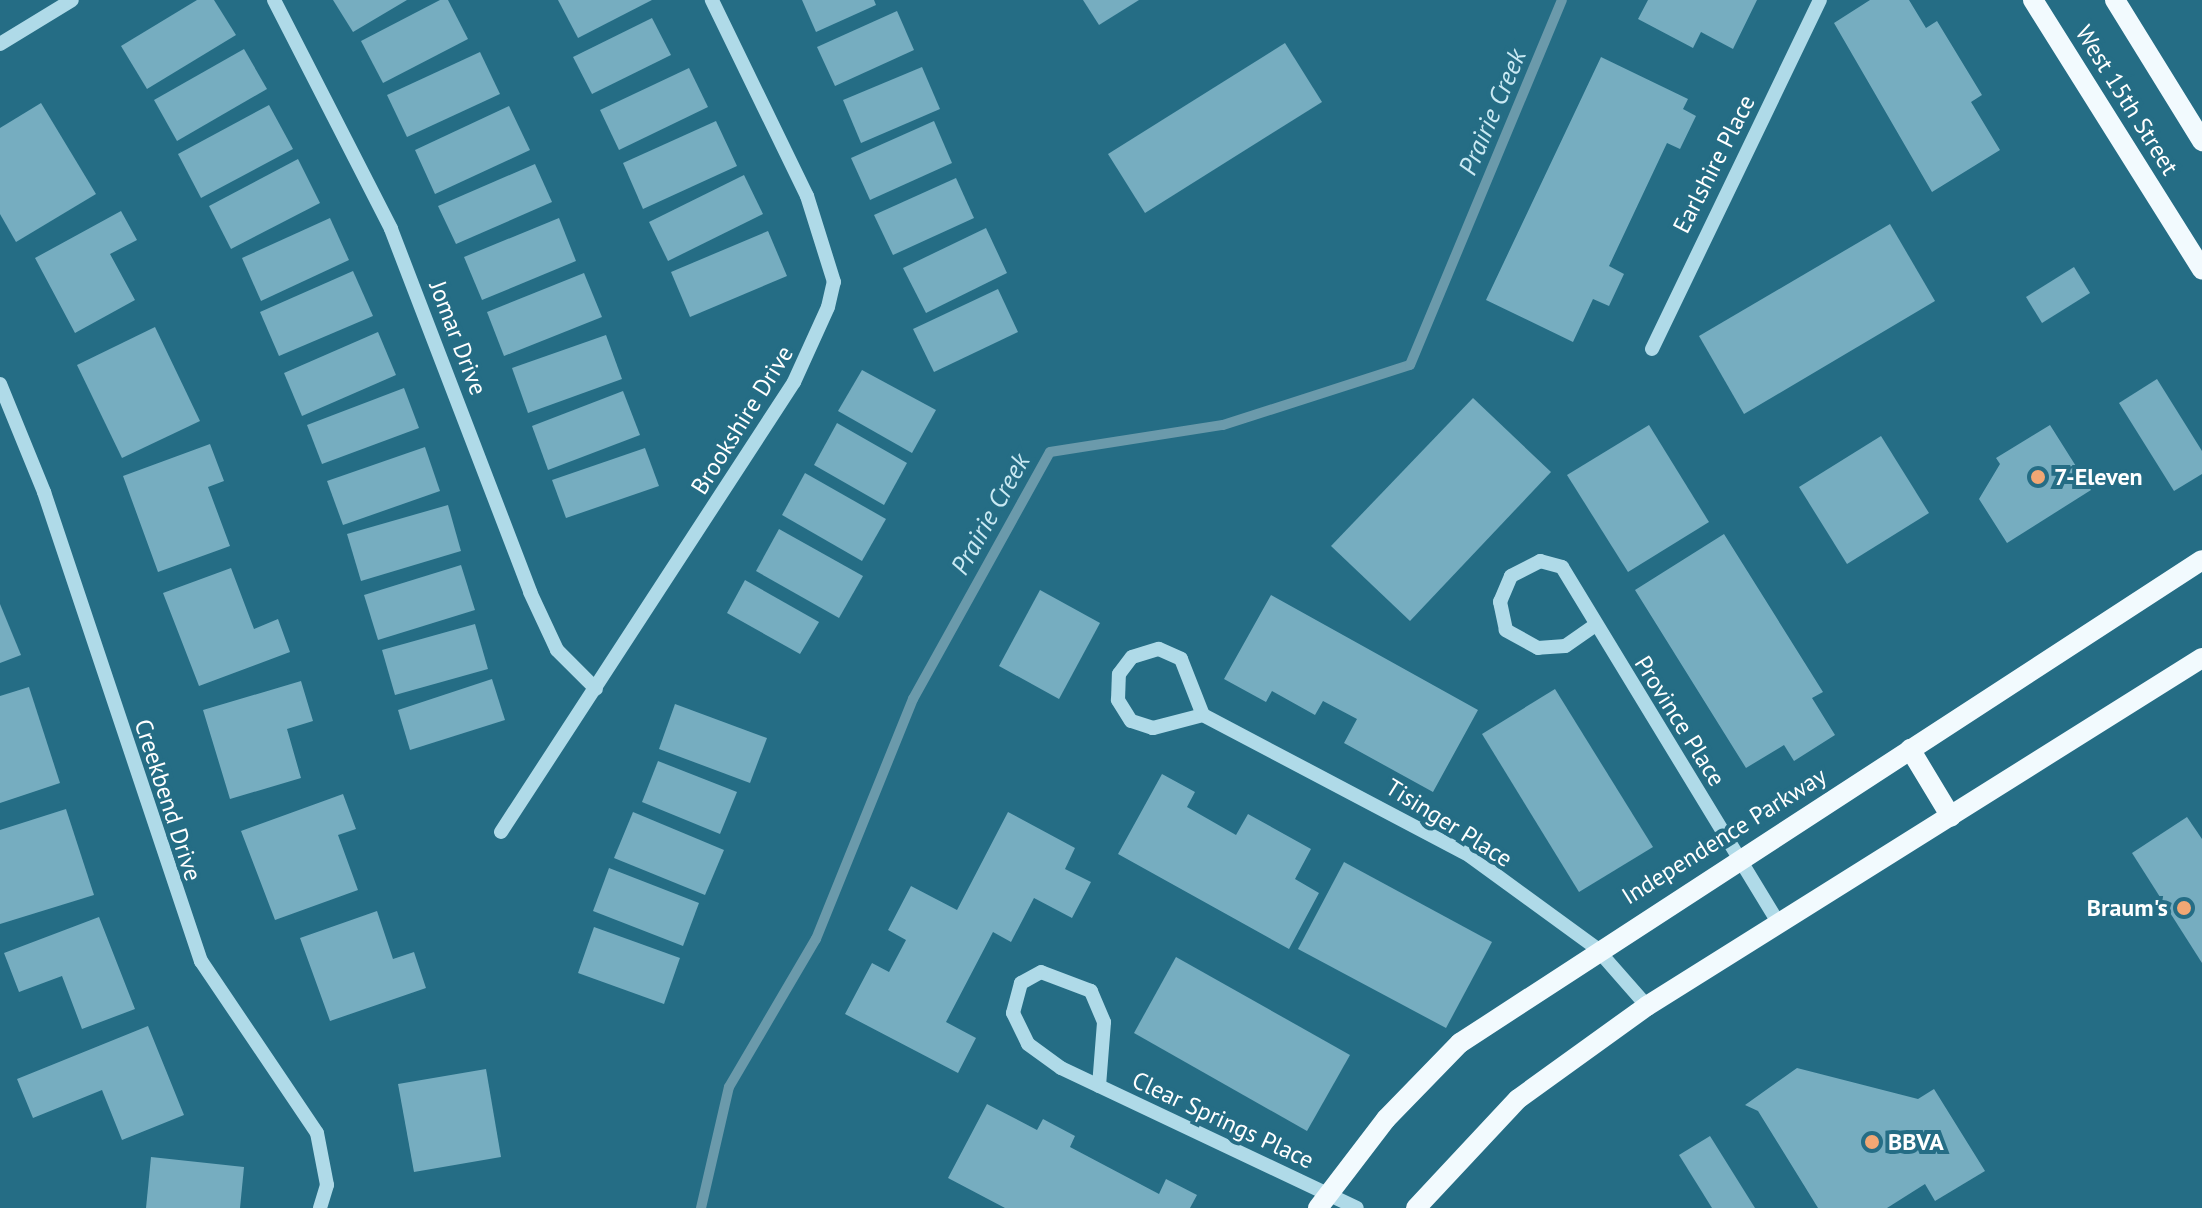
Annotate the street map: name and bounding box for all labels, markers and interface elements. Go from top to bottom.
street label: West 15th Street [2070,20,2184,180]
water label: Prairie Creek [1452,44,1532,180]
street label: Earlshire Place [1667,90,1761,238]
street label: Jomar Drive [423,277,493,399]
street label: Brookshire Drive [685,340,799,500]
water label: Prairie Creek [944,448,1036,580]
place label: 7-Eleven [2054,463,2143,491]
marker: 7-Eleven [2029,468,2047,486]
street label: Province Place [1629,651,1731,791]
street label: Creekbend Drive [128,715,208,885]
street label: Independence Parkway [1617,761,1831,911]
street label: Tisinger Place [1380,773,1518,873]
place label: Braum's [2087,894,2168,922]
marker: Braum's [2175,899,2193,917]
street label: Clear Springs Place [1128,1065,1318,1175]
place label: BBVA [1888,1128,1944,1156]
marker: BBVA [1863,1133,1881,1151]

